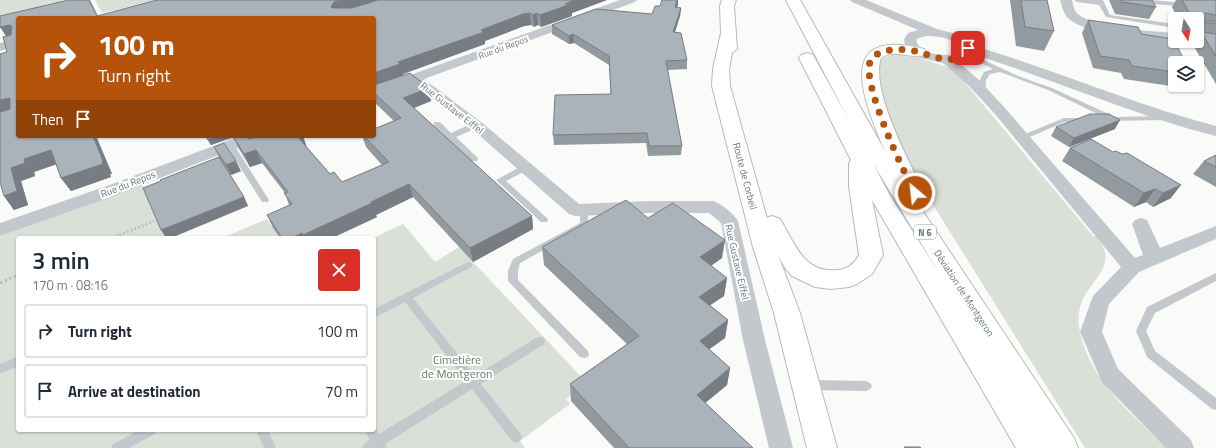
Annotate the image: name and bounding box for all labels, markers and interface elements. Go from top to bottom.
north arrow [1168,12,1204,48]
map controls [1168,12,1204,92]
text: 100 m [98,23,175,66]
pin [951,31,985,65]
icon: right [32,32,84,84]
street label: Rue du Repos [476,32,530,62]
icon: arrive [957,37,979,59]
button: layers [1168,56,1204,92]
text: Turn right [98,62,171,89]
street label: Rue Gustave Eiffel [417,78,487,138]
text: Then [32,108,64,131]
icon: arrive [72,108,94,130]
street label: Route de Corbeil [729,141,761,211]
street label: Rue du Repos [98,167,158,201]
position arrow [894,172,936,214]
street label: Rue Gustave Eiffel [721,223,753,301]
road number: N 6 [914,225,936,239]
text: 3 min [32,242,90,278]
street label: Déviation de Montgeron [930,246,998,340]
button: close [318,249,360,291]
text: 170 m · 08:16 [32,275,108,295]
icon: right [34,320,56,342]
text: Turn right [68,320,132,343]
text: 100 m [317,320,358,343]
park label: Cimetière de Montgeron [421,350,493,383]
icon: arrive [34,380,56,402]
text: Arrive at destination [68,380,201,403]
text: 70 m [325,380,358,403]

